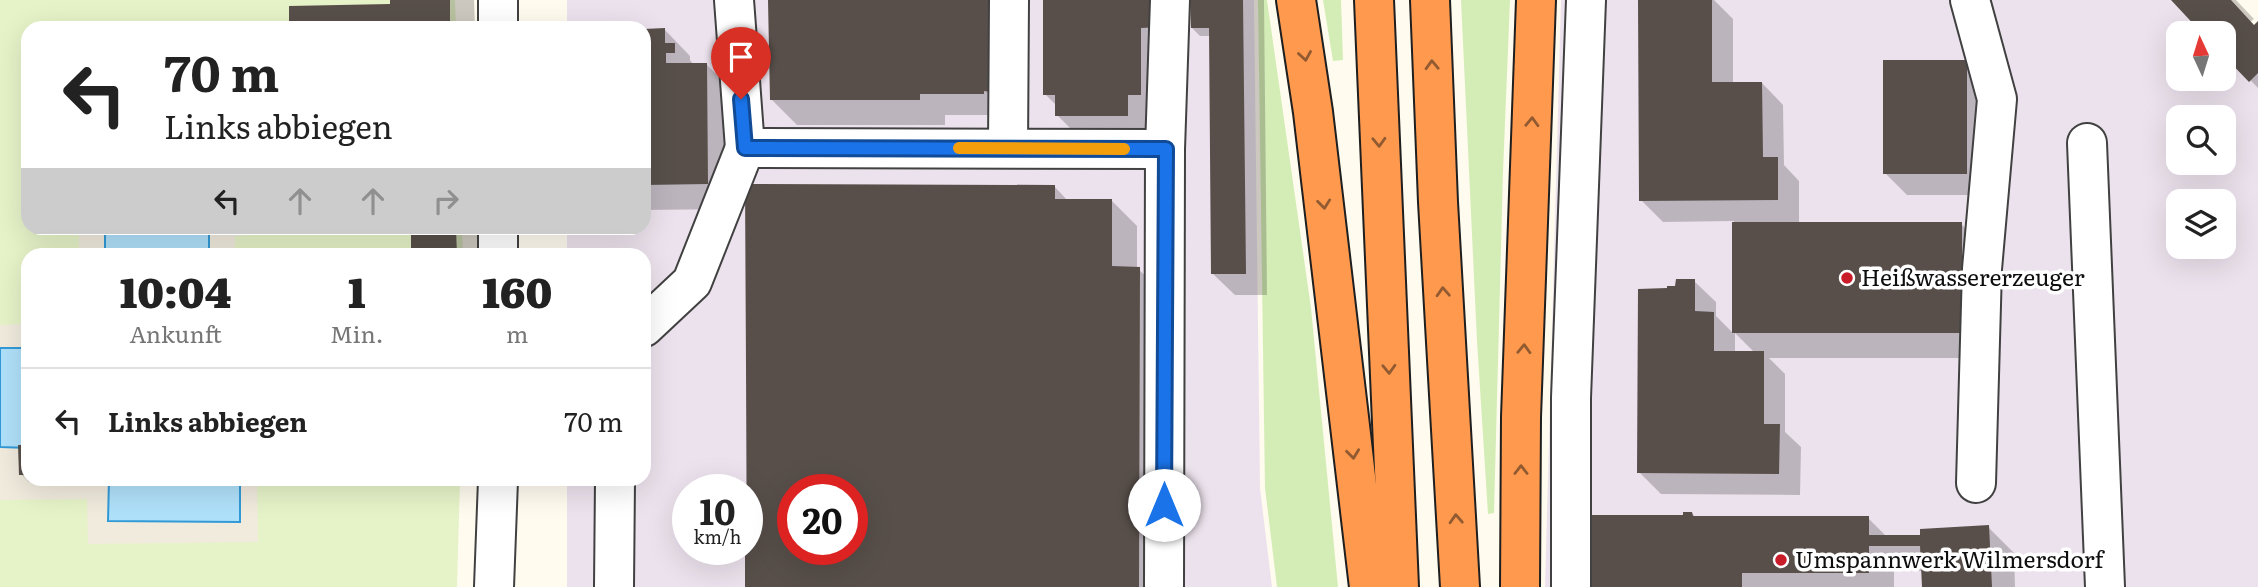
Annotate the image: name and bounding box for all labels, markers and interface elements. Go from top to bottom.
north arrow [2166,21,2236,91]
map controls [2166,21,2236,259]
pin [711,27,771,99]
text: 70 m [164,34,279,107]
icon: arrive [722,38,760,76]
icon: left [49,49,140,140]
one-way arrow [1297,50,1312,62]
one-way arrow [1425,59,1440,70]
text: Links abbiegen [164,101,393,149]
button: search [2166,105,2236,175]
one-way arrow [1524,116,1540,127]
one-way arrow [1372,136,1387,147]
icon: left [208,182,246,220]
icon: ahead [281,182,319,220]
icon: ahead [354,182,392,220]
icon: right [427,182,465,220]
button: layers [2166,189,2236,259]
one-way arrow [1316,198,1331,210]
text: 10:04 [120,259,231,321]
text: 1 [348,259,365,321]
text: 160 [482,259,552,321]
place label: Heißwassererzeuger [1861,259,2085,293]
marker: Heißwassererzeuger [1839,270,1855,286]
one-way arrow [1436,286,1451,297]
text: Ankunft [129,316,222,350]
text: Min. [330,316,383,350]
text: m [506,316,528,350]
one-way arrow [1516,344,1531,355]
one-way arrow [1382,364,1397,375]
text: Links abbiegen [108,401,307,440]
text: 70 m [564,401,623,440]
icon: left [49,402,87,440]
one-way arrow [1346,449,1361,460]
one-way arrow [1513,464,1529,475]
position arrow [1127,468,1201,542]
speed limit sign: 20 [777,474,868,565]
text: 10 [699,484,736,536]
one-way arrow [1449,513,1464,524]
text: km/h [694,523,741,550]
place label: Umspannwerk Wilmersdorf [1795,541,2106,575]
marker: Umspannwerk Wilmersdorf [1773,552,1789,568]

